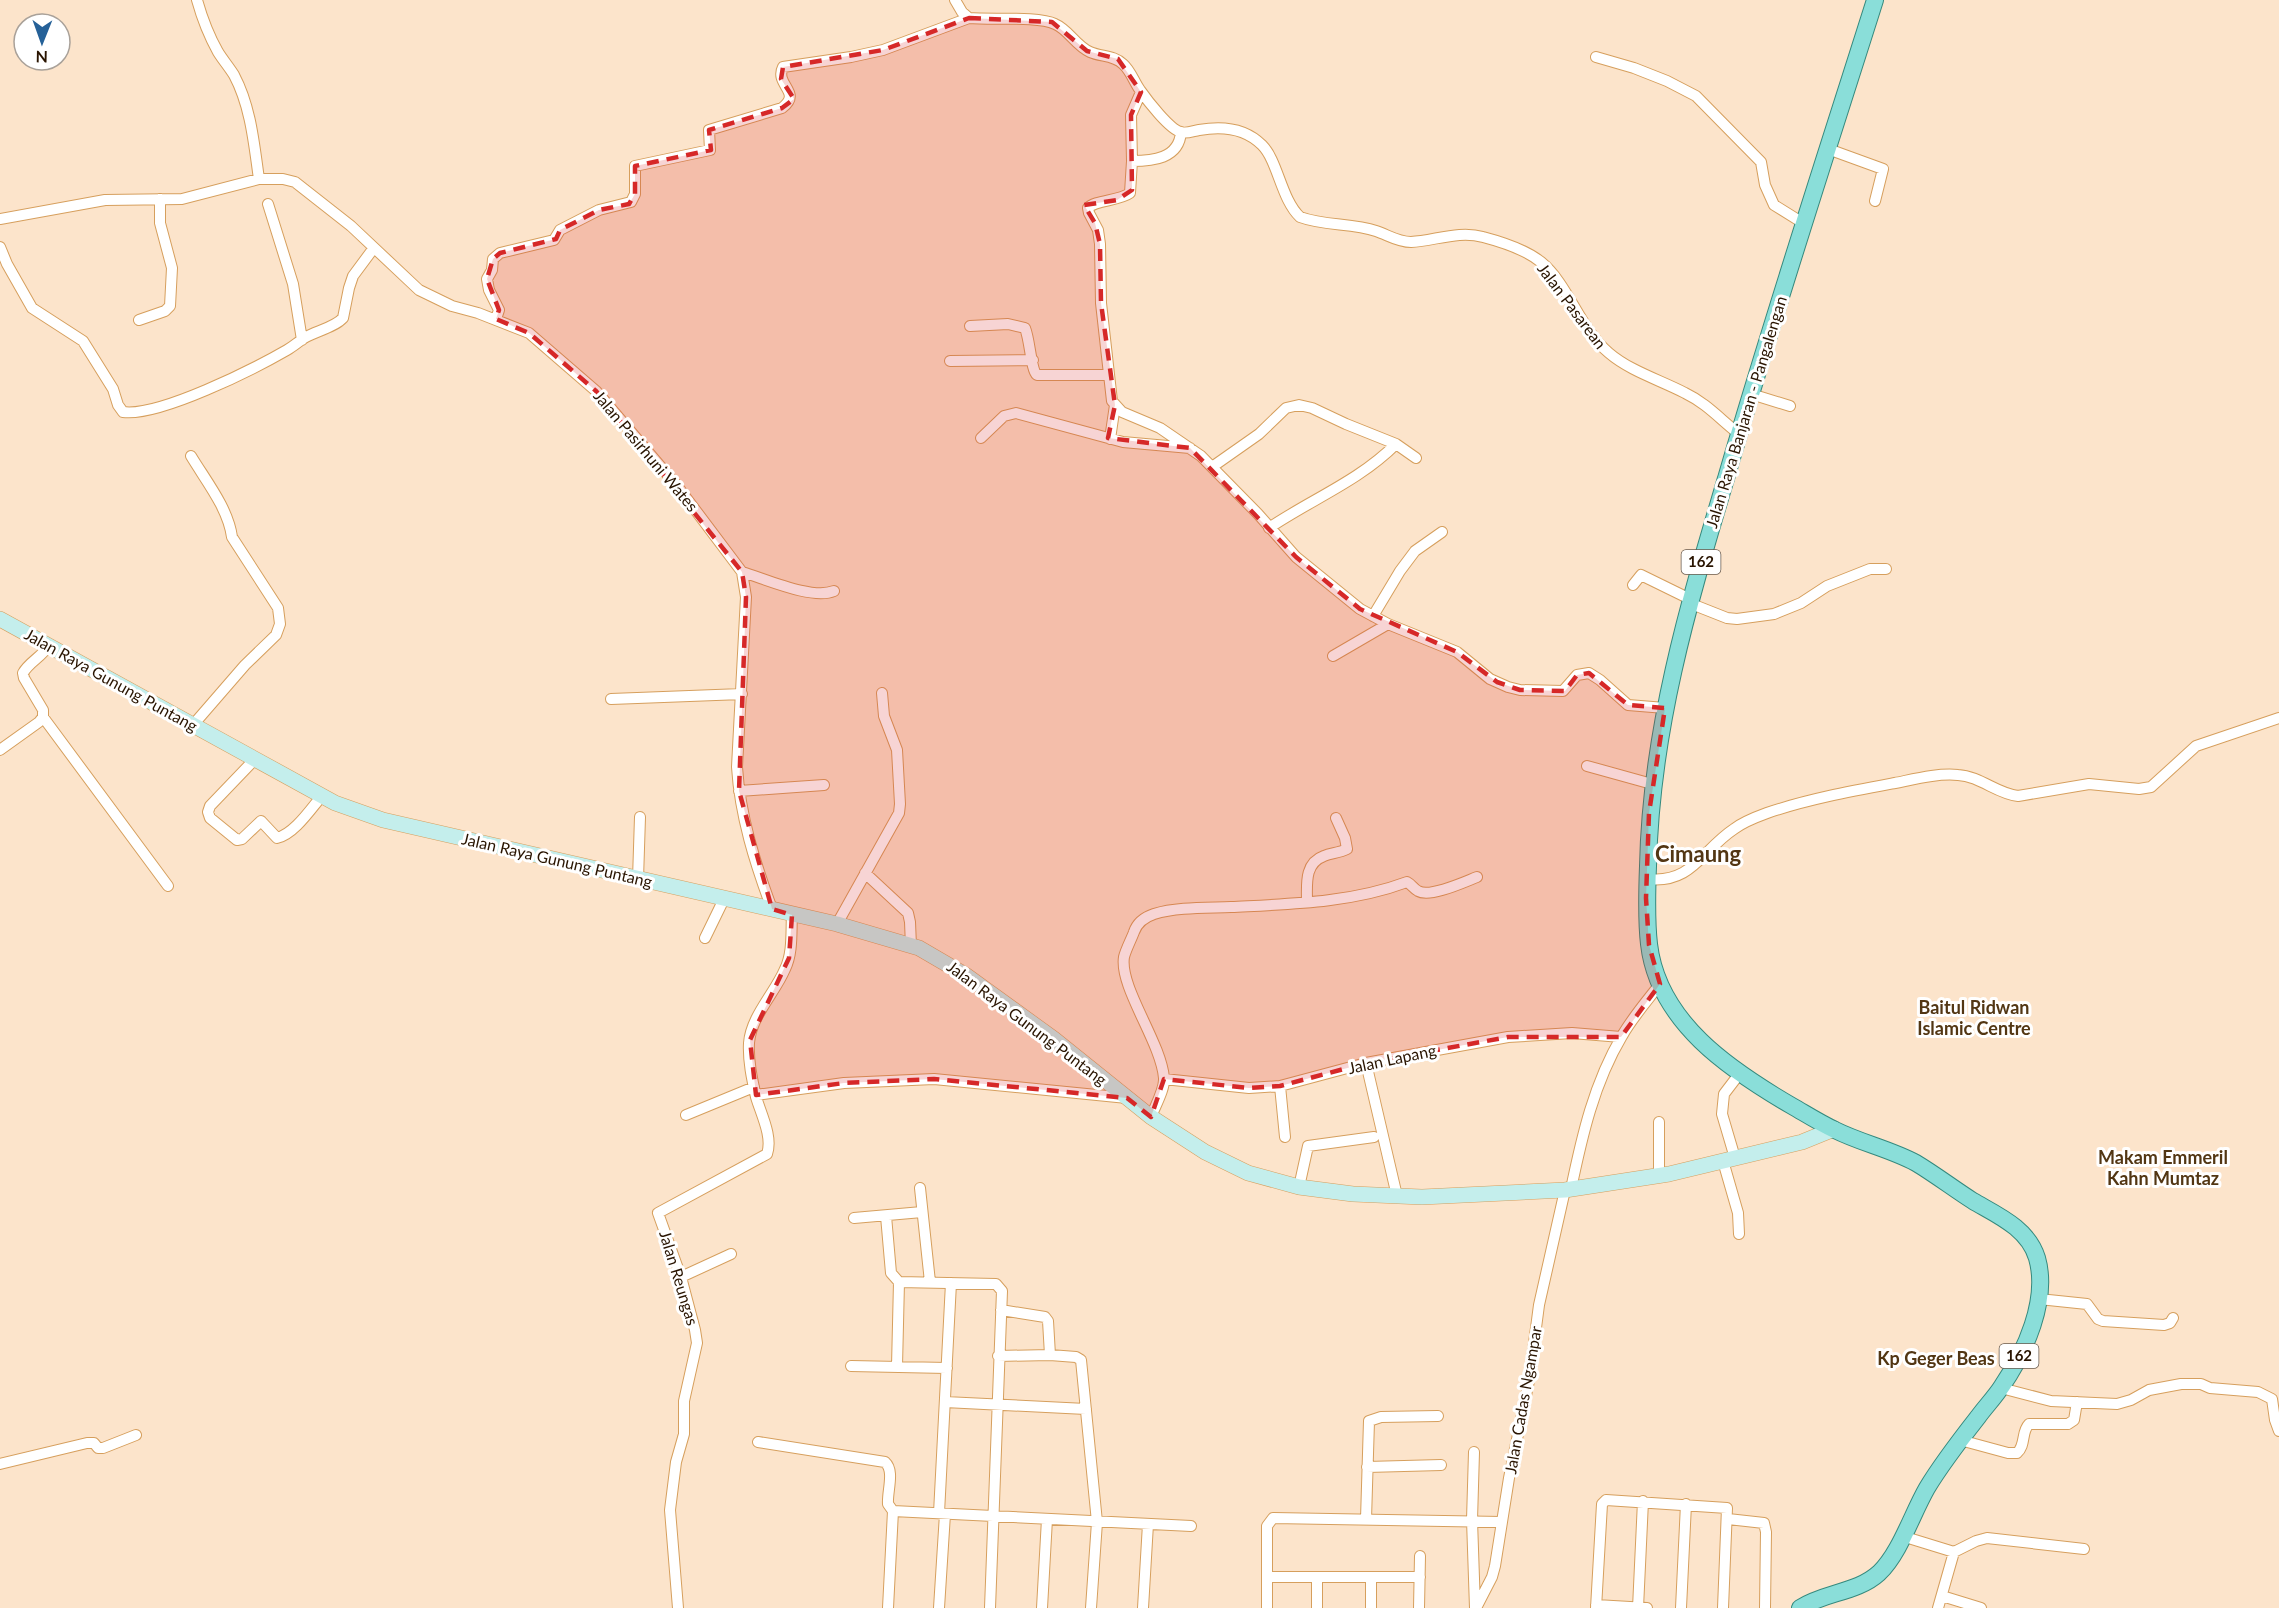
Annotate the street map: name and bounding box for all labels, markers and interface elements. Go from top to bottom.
north arrow [12,12,72,72]
text: N [35,48,48,67]
street label: Jalan Pasarean [1534,259,1611,352]
street label: Jalan Raya Banjaran - Pangalengan [1701,294,1790,530]
street label: Jalan Pasirhuni Wates [590,386,703,515]
road number: 162 [1682,550,1720,574]
street label: Jalan Raya Gunung Puntang [21,624,201,735]
street label: Jalan Raya Gunung Puntang [460,828,654,891]
district label: Cimaung [1655,840,1741,867]
street label: Jalan Raya Gunung Puntang [944,956,1111,1089]
district label: Baitul Ridwan Islamic Centre [1917,996,2031,1039]
street label: Jalan Lapang [1346,1040,1438,1077]
district label: Makam Emmeril Kahn Mumtaz [2098,1146,2228,1189]
street label: Jalan Reungas [656,1228,703,1328]
street label: Jalan Cadas Ngampar [1500,1324,1545,1475]
road number: 162 [2000,1344,2038,1368]
district label: Kp Geger Beas [1877,1347,1995,1369]

